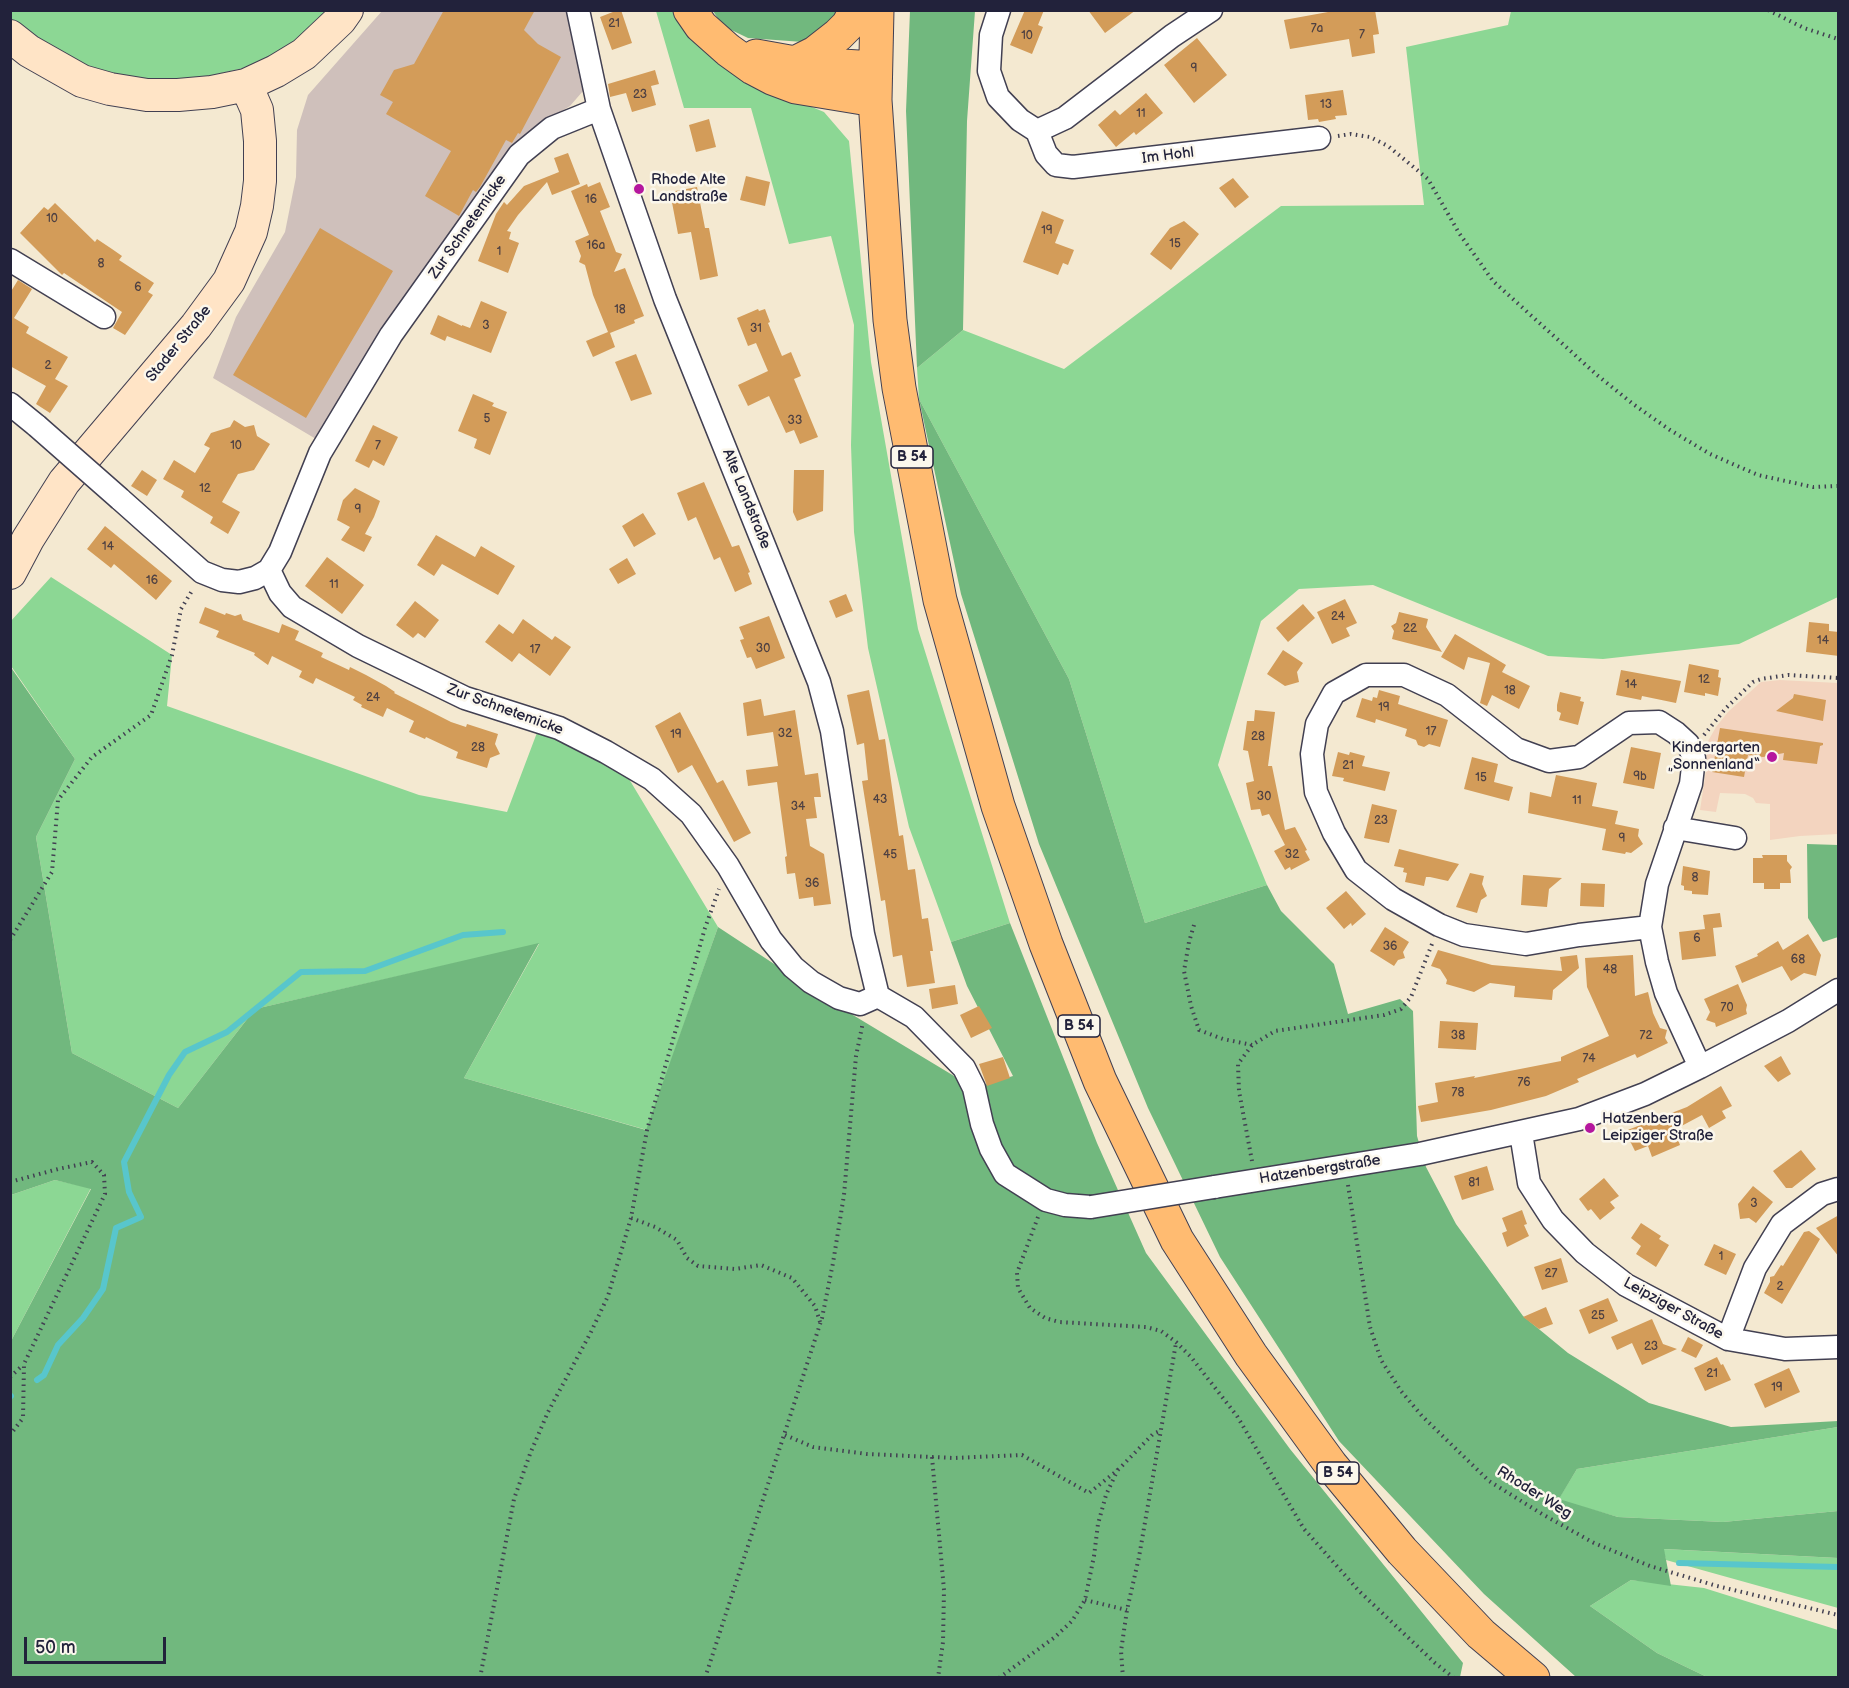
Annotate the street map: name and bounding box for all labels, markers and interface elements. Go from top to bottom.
house number: 21 [608,17,620,31]
house number: 7a [1311,22,1323,36]
house number: 7 [1359,28,1365,42]
house number: 10 [1021,29,1033,43]
house number: 9 [1191,62,1197,76]
house number: 23 [633,88,647,102]
house number: 13 [1320,98,1332,112]
house number: 11 [1136,107,1146,121]
street label: Im Hohl [1141,144,1195,168]
place label: Rhode Alte Landstraße [651,171,728,206]
street label: Zur Schnetemicke [426,172,510,282]
marker: Rhode Alte Landstraße [632,182,646,196]
house number: 16 [585,193,597,207]
house number: 10 [46,212,58,226]
house number: 19 [1041,224,1053,238]
house number: 15 [1169,237,1181,251]
house number: 16a [587,239,605,253]
house number: 1 [497,245,501,259]
house number: 8 [98,257,104,271]
house number: 6 [134,281,142,295]
street label: Stader Straße [143,302,215,386]
house number: 18 [614,303,626,317]
house number: 3 [482,319,490,333]
house number: 31 [750,322,762,336]
house number: 2 [44,359,52,373]
house number: 5 [484,412,490,426]
house number: 33 [788,414,802,428]
house number: 10 [230,439,242,453]
house number: 7 [375,439,381,453]
street label: Alte Landstraße [718,446,774,552]
road number: B 54 [891,446,933,468]
house number: 12 [199,482,211,496]
house number: 9 [355,503,361,517]
house number: 14 [102,540,114,554]
house number: 16 [146,574,158,588]
house number: 11 [329,578,339,592]
house number: 24 [1331,610,1345,624]
house number: 22 [1403,622,1417,636]
house number: 14 [1817,634,1829,648]
house number: 30 [756,642,770,656]
house number: 17 [530,643,540,657]
house number: 12 [1698,673,1710,687]
house number: 14 [1625,678,1637,692]
street label: Zur Schnetemicke [444,681,566,739]
house number: 18 [1504,684,1516,698]
house number: 24 [366,691,380,705]
house number: 19 [1378,701,1390,715]
house number: 17 [1426,725,1436,739]
house number: 32 [778,727,792,741]
house number: 19 [670,728,682,742]
house number: 28 [1251,730,1265,744]
place label: Kindergarten „Sonnenland“ [1668,739,1760,774]
house number: 28 [471,741,485,755]
marker: Kindergarten „Sonnenland“ [1765,750,1779,764]
house number: 21 [1342,759,1354,773]
house number: 9b [1633,770,1647,784]
house number: 15 [1475,771,1487,785]
house number: 30 [1257,790,1271,804]
house number: 43 [873,793,887,807]
house number: 11 [1572,794,1582,808]
house number: 34 [791,800,805,814]
house number: 23 [1374,814,1388,828]
house number: 9 [1619,832,1625,846]
house number: 45 [883,848,897,862]
house number: 32 [1285,848,1299,862]
house number: 8 [1692,871,1698,885]
house number: 36 [805,877,819,891]
house number: 6 [1693,932,1701,946]
house number: 36 [1383,940,1397,954]
house number: 68 [1791,953,1805,967]
house number: 48 [1603,963,1617,977]
house number: 70 [1721,1001,1733,1015]
road number: B 54 [1058,1015,1100,1037]
house number: 38 [1451,1029,1465,1043]
house number: 72 [1640,1029,1652,1043]
house number: 74 [1582,1052,1596,1066]
house number: 76 [1517,1076,1531,1090]
house number: 78 [1452,1086,1464,1100]
place label: Hatzenberg Leipziger Straße [1602,1110,1713,1145]
marker: Hatzenberg Leipziger Straße [1583,1121,1597,1135]
street label: Hatzenbergstraße [1258,1152,1382,1188]
house number: 81 [1468,1176,1480,1190]
house number: 3 [1750,1197,1758,1211]
house number: 1 [1719,1250,1723,1264]
house number: 27 [1545,1267,1557,1281]
street label: Leipziger Straße [1620,1274,1726,1344]
house number: 2 [1776,1280,1784,1294]
house number: 25 [1591,1309,1605,1323]
house number: 23 [1644,1340,1658,1354]
house number: 21 [1706,1367,1718,1381]
house number: 19 [1771,1381,1783,1395]
road number: B 54 [1317,1462,1359,1484]
street label: Rhoder Weg [1493,1463,1575,1523]
scale bar [27,1625,170,1663]
text: 50 m [35,1637,76,1658]

